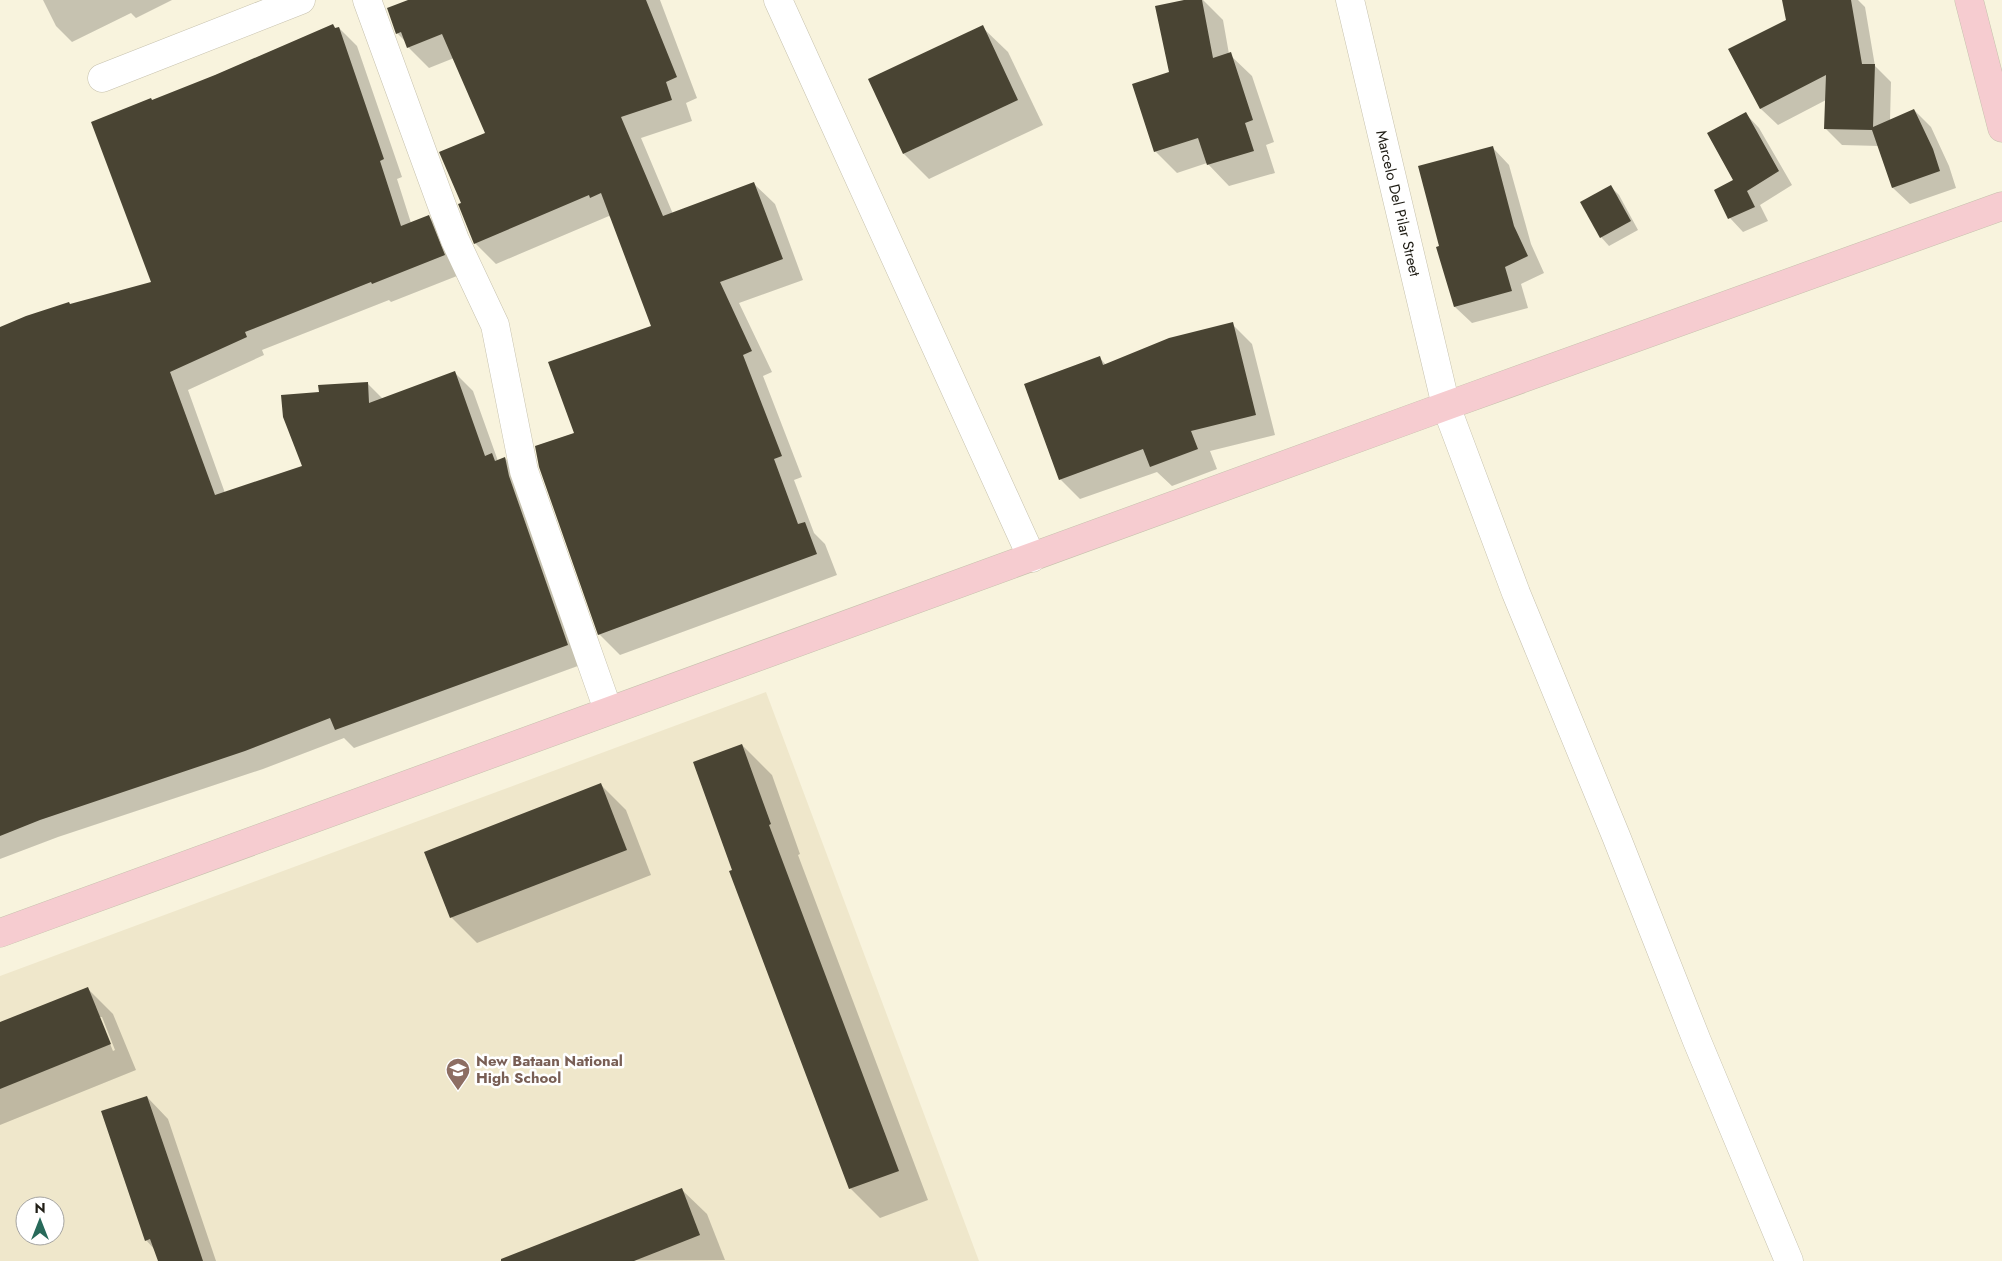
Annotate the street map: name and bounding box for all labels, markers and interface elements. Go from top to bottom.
street label: Marcelo Del Pilar Street [1370,128,1426,279]
place label: New Bataan National High School [476,1050,623,1089]
school or university icon: New Bataan National High School [445,1057,471,1091]
north arrow [15,1196,65,1246]
text: N [34,1198,46,1218]

